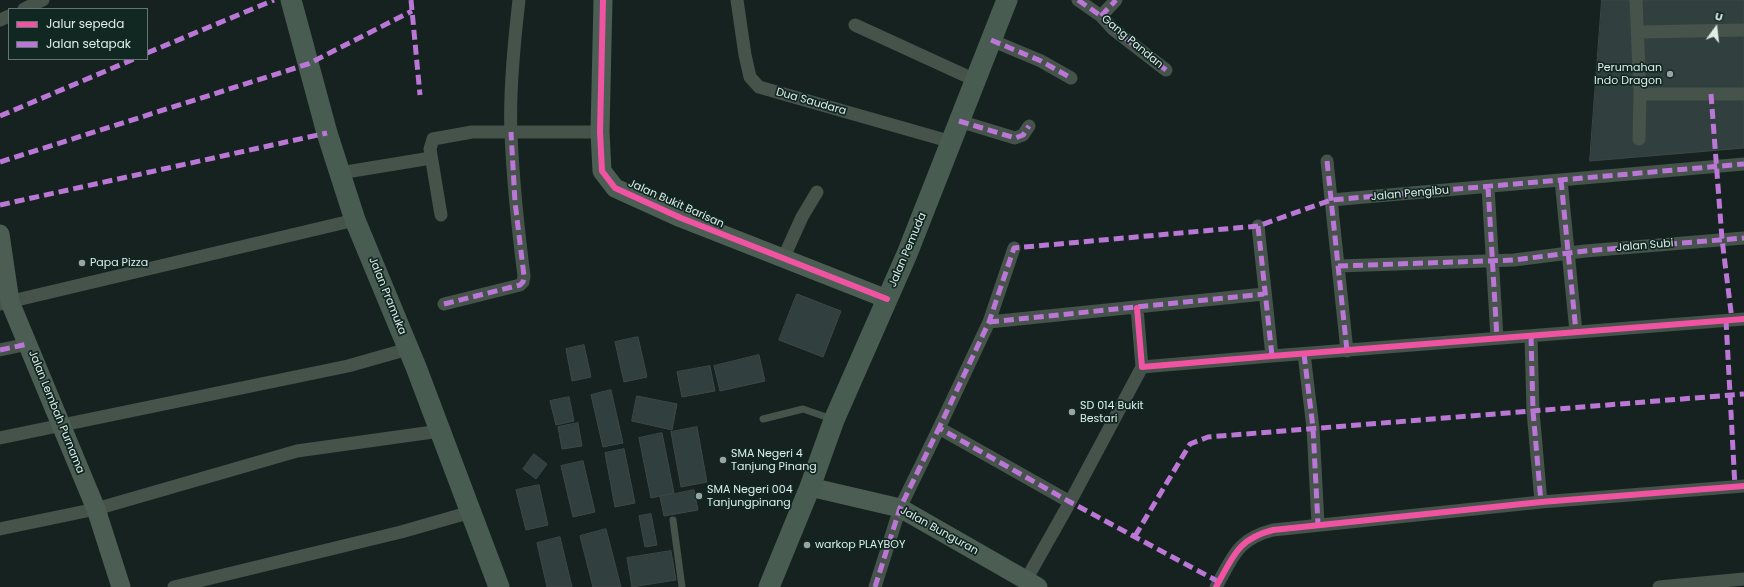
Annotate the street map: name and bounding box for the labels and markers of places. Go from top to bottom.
place label: Perumahan Indo Dragon [1594,61,1662,87]
marker: Perumahan Indo Dragon [1665,69,1675,79]
place label: Papa Pizza [90,256,148,270]
marker: Papa Pizza [77,258,87,268]
place label: SD 014 Bukit Bestari [1080,399,1144,425]
marker: SD 014 Bukit Bestari [1067,407,1077,417]
place label: SMA Negeri 4 Tanjung Pinang [731,447,817,473]
marker: SMA Negeri 4 Tanjung Pinang [718,455,728,465]
place label: SMA Negeri 004 Tanjungpinang [707,483,793,509]
marker: SMA Negeri 004 Tanjungpinang [694,491,704,501]
place label: warkop PLAYBOY [815,538,905,552]
marker: warkop PLAYBOY [802,540,812,550]

